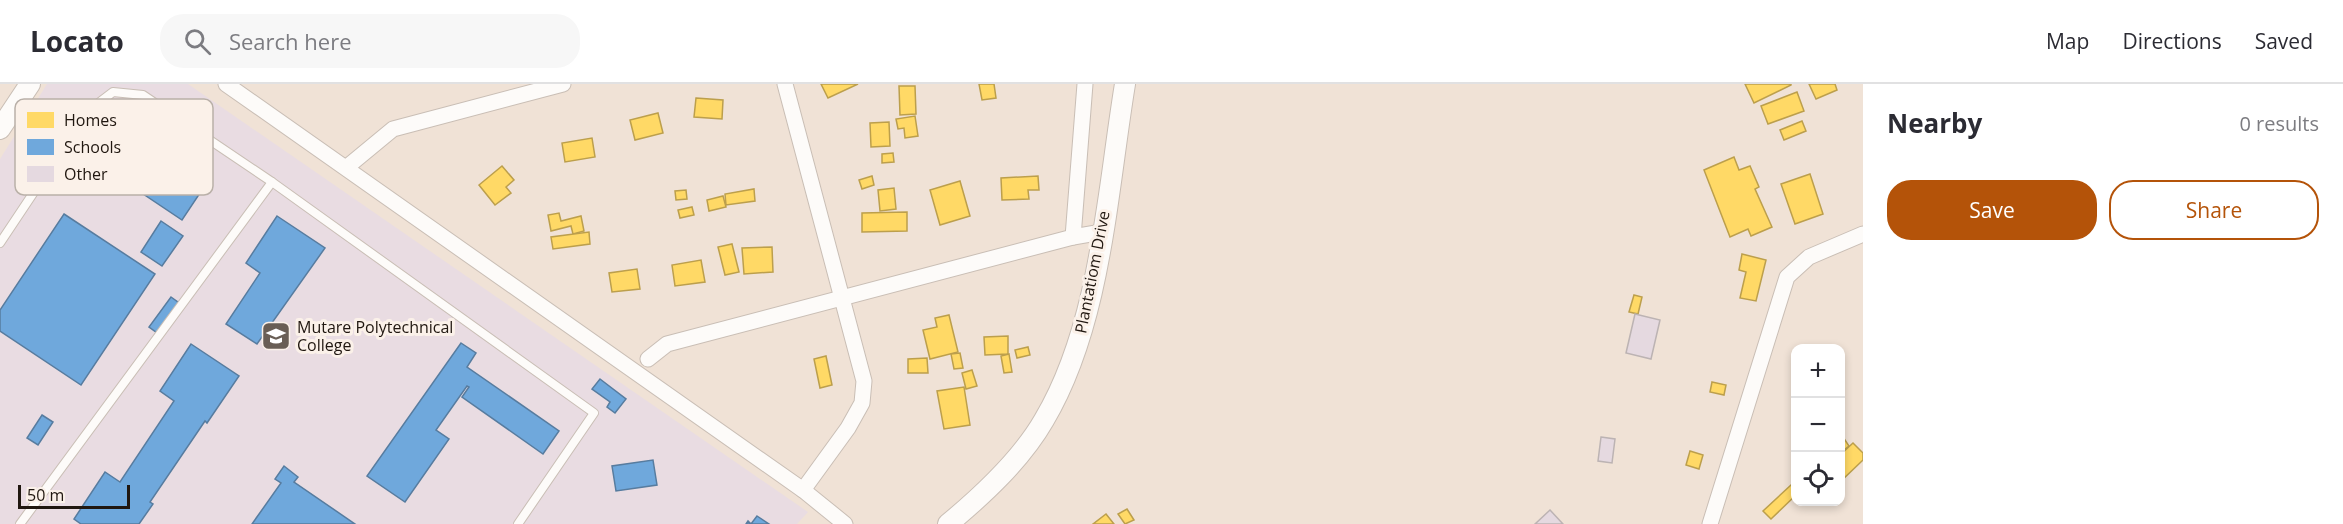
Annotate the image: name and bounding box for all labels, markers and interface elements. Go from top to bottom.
search box [160,14,580,68]
text: Locato [30,22,124,60]
icon: search [181,25,214,58]
text: Search here [229,26,352,56]
text: Map [2046,27,2089,55]
text: Directions [2122,27,2222,55]
text: Saved [2255,27,2313,55]
legend [15,99,213,195]
text: Nearby [1887,105,1982,141]
text: Homes [64,109,117,131]
text: 0 results [2239,110,2319,137]
text: Schools [64,136,121,158]
text: Other [64,163,108,185]
button: Save [1887,180,2097,240]
button: Share [2109,180,2319,240]
street label: Plantatiom Drive [1069,209,1115,335]
place label: Mutare Polytechnical College [297,316,453,356]
school or university icon: Mutare Polytechnical College [260,320,292,352]
map controls [1791,344,1845,506]
button: + [1791,344,1845,398]
button: − [1791,398,1845,452]
button: locate [1791,452,1845,506]
scale bar [18,482,130,510]
text: 50 m [27,484,64,506]

